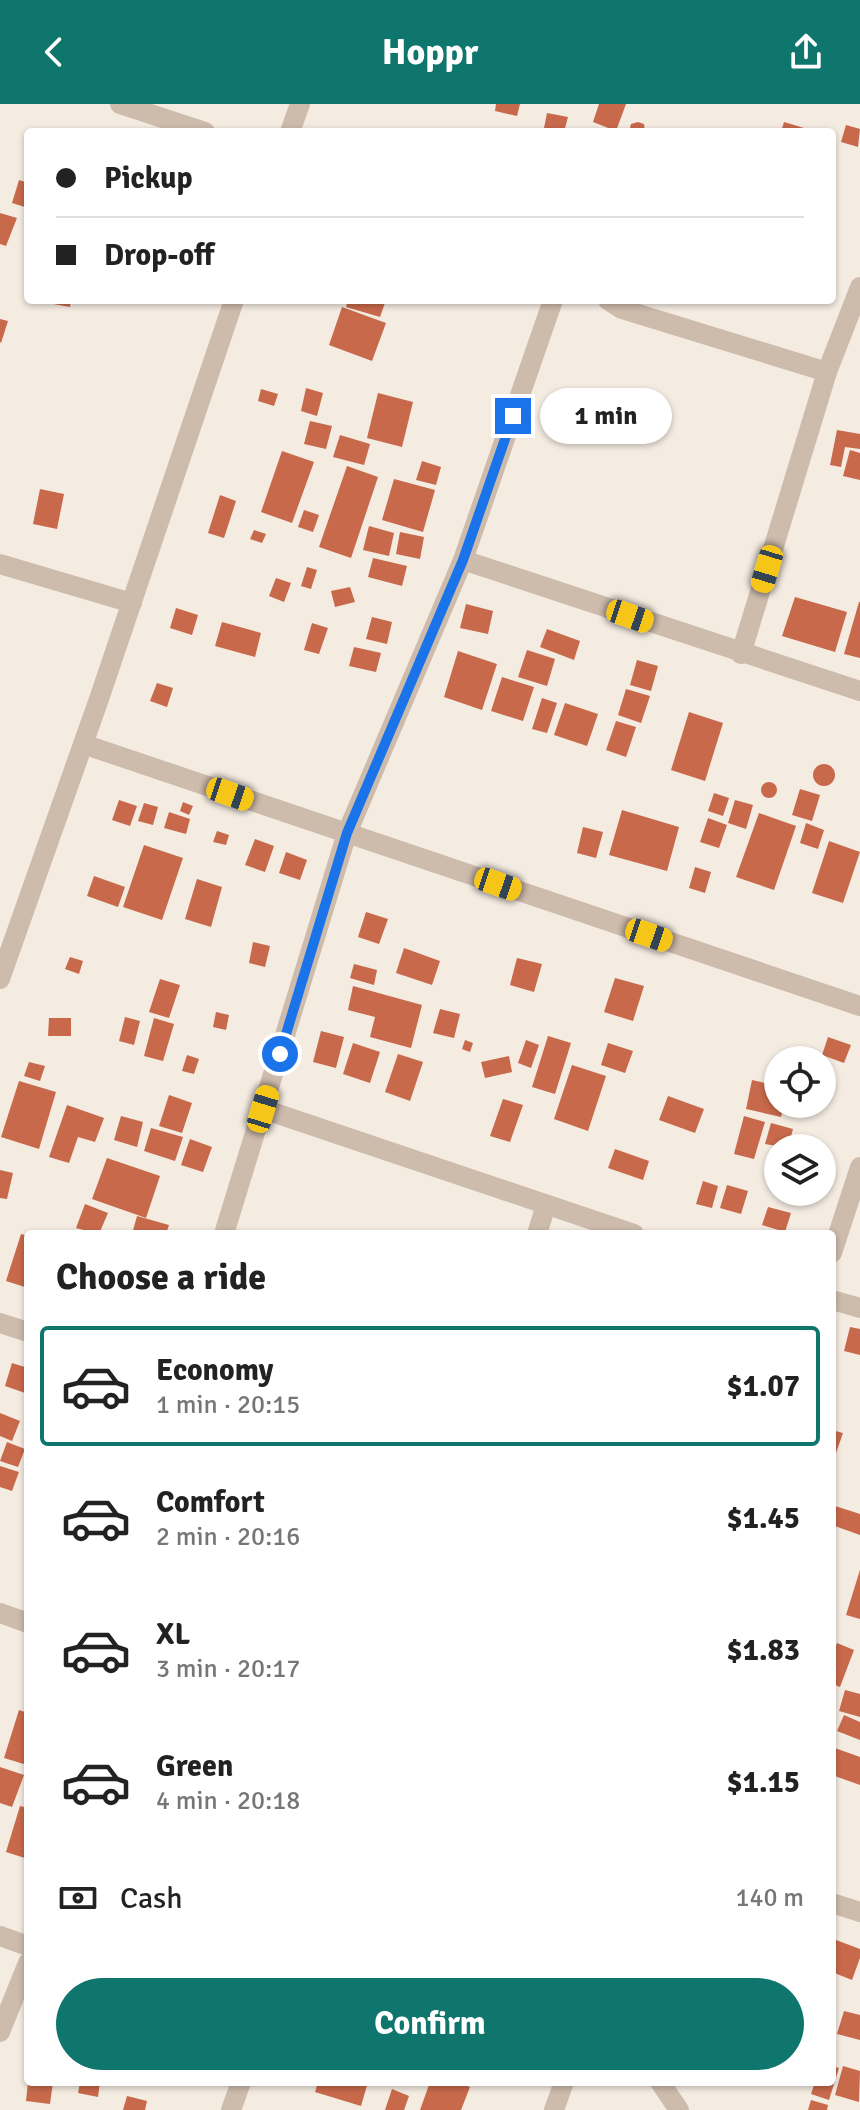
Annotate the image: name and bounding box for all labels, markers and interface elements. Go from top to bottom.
icon: back [32,30,76,74]
text: Hoppr [382,30,478,75]
icon: share [784,30,828,74]
text: Pickup [104,160,193,197]
text: Drop-off [104,237,214,274]
callout: 1 min [541,388,673,444]
route end [495,398,531,434]
text: 1 min [575,400,637,432]
car [749,543,785,595]
car [603,597,657,635]
car [203,775,257,813]
car [471,865,525,903]
car [622,916,676,954]
route start [262,1036,298,1072]
map controls [764,1046,836,1206]
button: locate [764,1046,836,1118]
car [245,1083,281,1135]
button: layers [764,1134,836,1206]
text: Choose a ride [56,1255,266,1300]
icon: car [60,1350,132,1422]
text: Economy [156,1352,273,1389]
text: $1.07 [727,1368,800,1405]
text: 1 min · 20:15 [156,1389,300,1421]
icon: car [60,1482,132,1554]
text: Comfort [156,1484,265,1521]
text: $1.45 [727,1500,800,1537]
text: 2 min · 20:16 [156,1521,300,1553]
icon: car [60,1614,132,1686]
text: XL [156,1616,190,1653]
text: $1.83 [727,1632,800,1669]
text: 3 min · 20:17 [156,1653,300,1685]
icon: car [60,1746,132,1818]
text: Green [156,1748,233,1785]
text: $1.15 [727,1764,800,1801]
text: 4 min · 20:18 [156,1785,300,1817]
icon: cash [56,1876,100,1920]
text: Cash [120,1880,183,1917]
text: 140 m [735,1882,804,1914]
button: Confirm [56,1978,804,2070]

